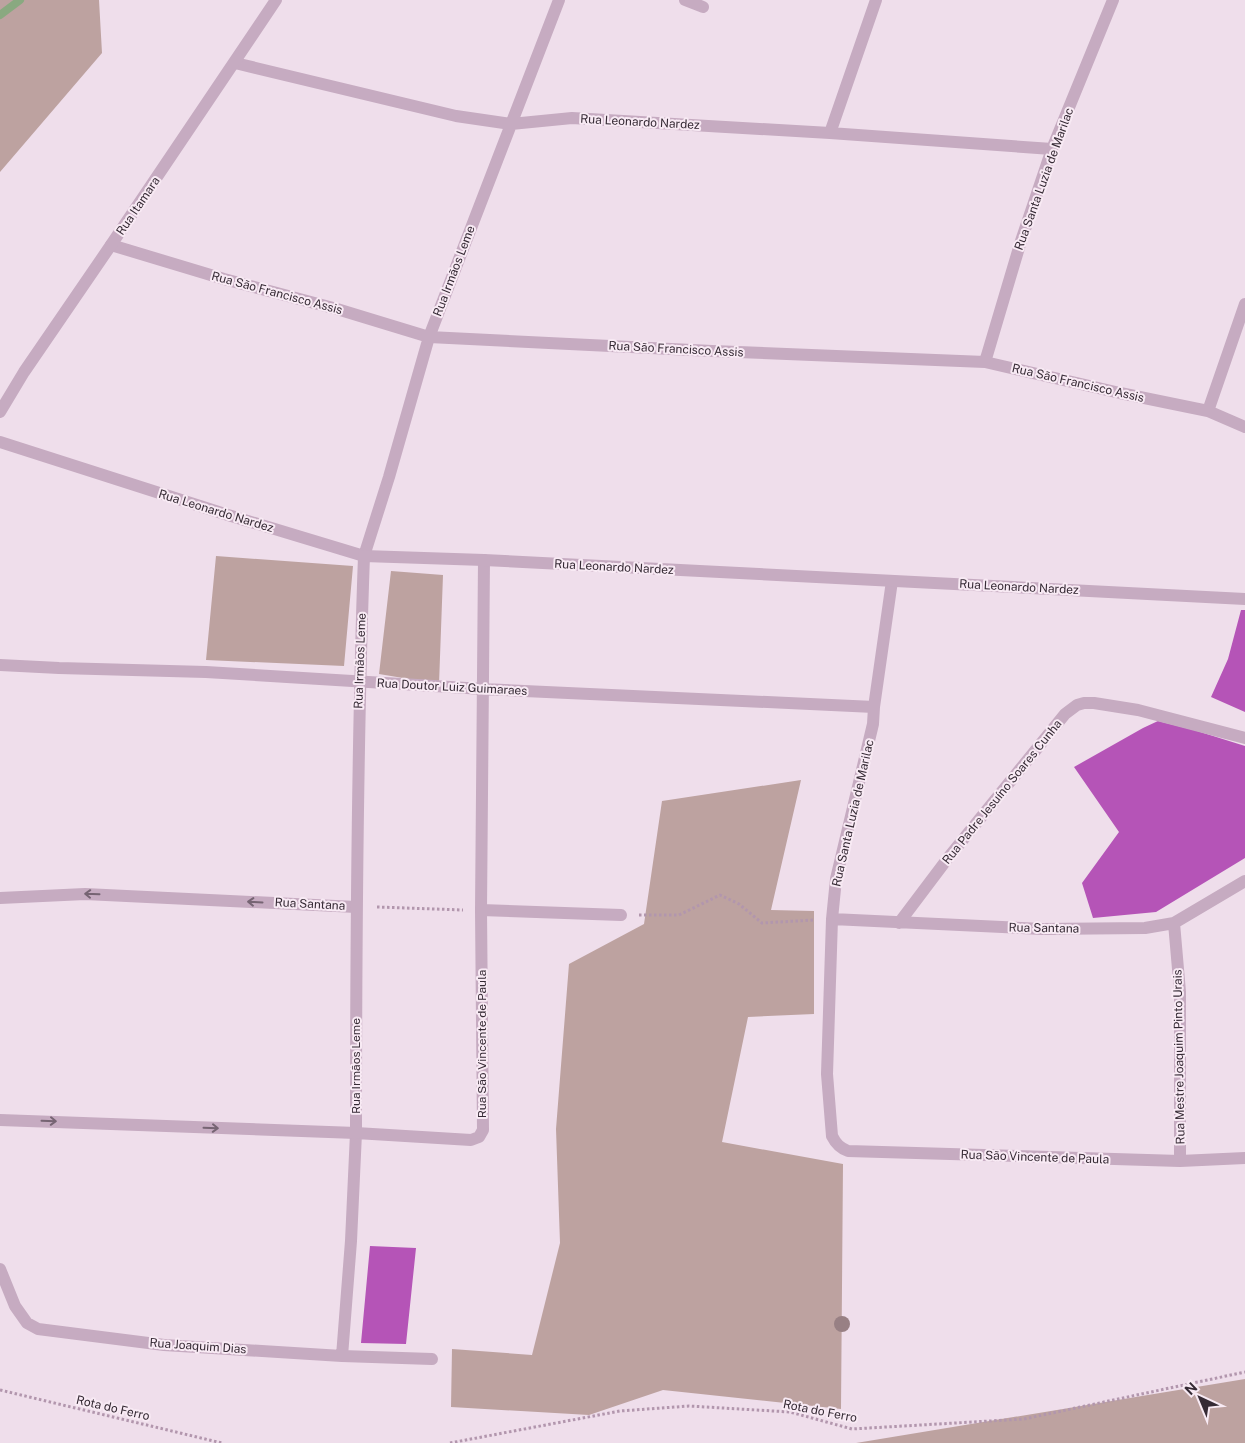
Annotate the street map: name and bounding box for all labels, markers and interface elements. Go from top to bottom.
street label: Rua Santa Luzia de Marilac [1012,106,1076,252]
street label: Rua Leonardo Nardez [580,112,700,132]
street label: Rua Itamara [113,174,163,238]
street label: Rua Irmãos Leme [430,223,478,318]
street label: Rua São Francisco Assis [210,269,344,317]
street label: Rua São Francisco Assis [608,338,744,360]
street label: Rua São Francisco Assis [1011,361,1145,405]
street label: Rua Leonardo Nardez [157,487,275,535]
street label: Rua Leonardo Nardez [554,557,674,577]
street label: Rua Leonardo Nardez [959,577,1079,597]
street label: Rua Irmãos Leme [351,613,369,709]
street label: Rua Doutor Luiz Guimaraes [376,676,528,698]
street label: Rua Padre Jesuíno Soares Cunha [939,717,1065,867]
street label: Rua Santa Luzia de Marilac [829,738,877,888]
one-way arrow [85,890,101,899]
street label: Rua Santana [274,895,346,913]
one-way arrow [247,897,263,906]
street label: Rua Santana [1009,920,1079,936]
street label: Rua Mestre Joaquim Pinto Urais [1170,969,1188,1145]
street label: Rua São Vincente de Paula [475,970,489,1118]
street label: Rua Irmãos Leme [349,1018,363,1114]
one-way arrow [40,1117,56,1126]
one-way arrow [203,1123,219,1132]
street label: Rua São Vincente de Paula [960,1147,1110,1167]
street label: Rua Joaquim Dias [149,1336,247,1356]
north arrow [1175,1373,1225,1423]
text: N [1181,1379,1200,1398]
street label: Rota do Ferro [75,1393,151,1423]
street label: Rota do Ferro [782,1397,858,1425]

